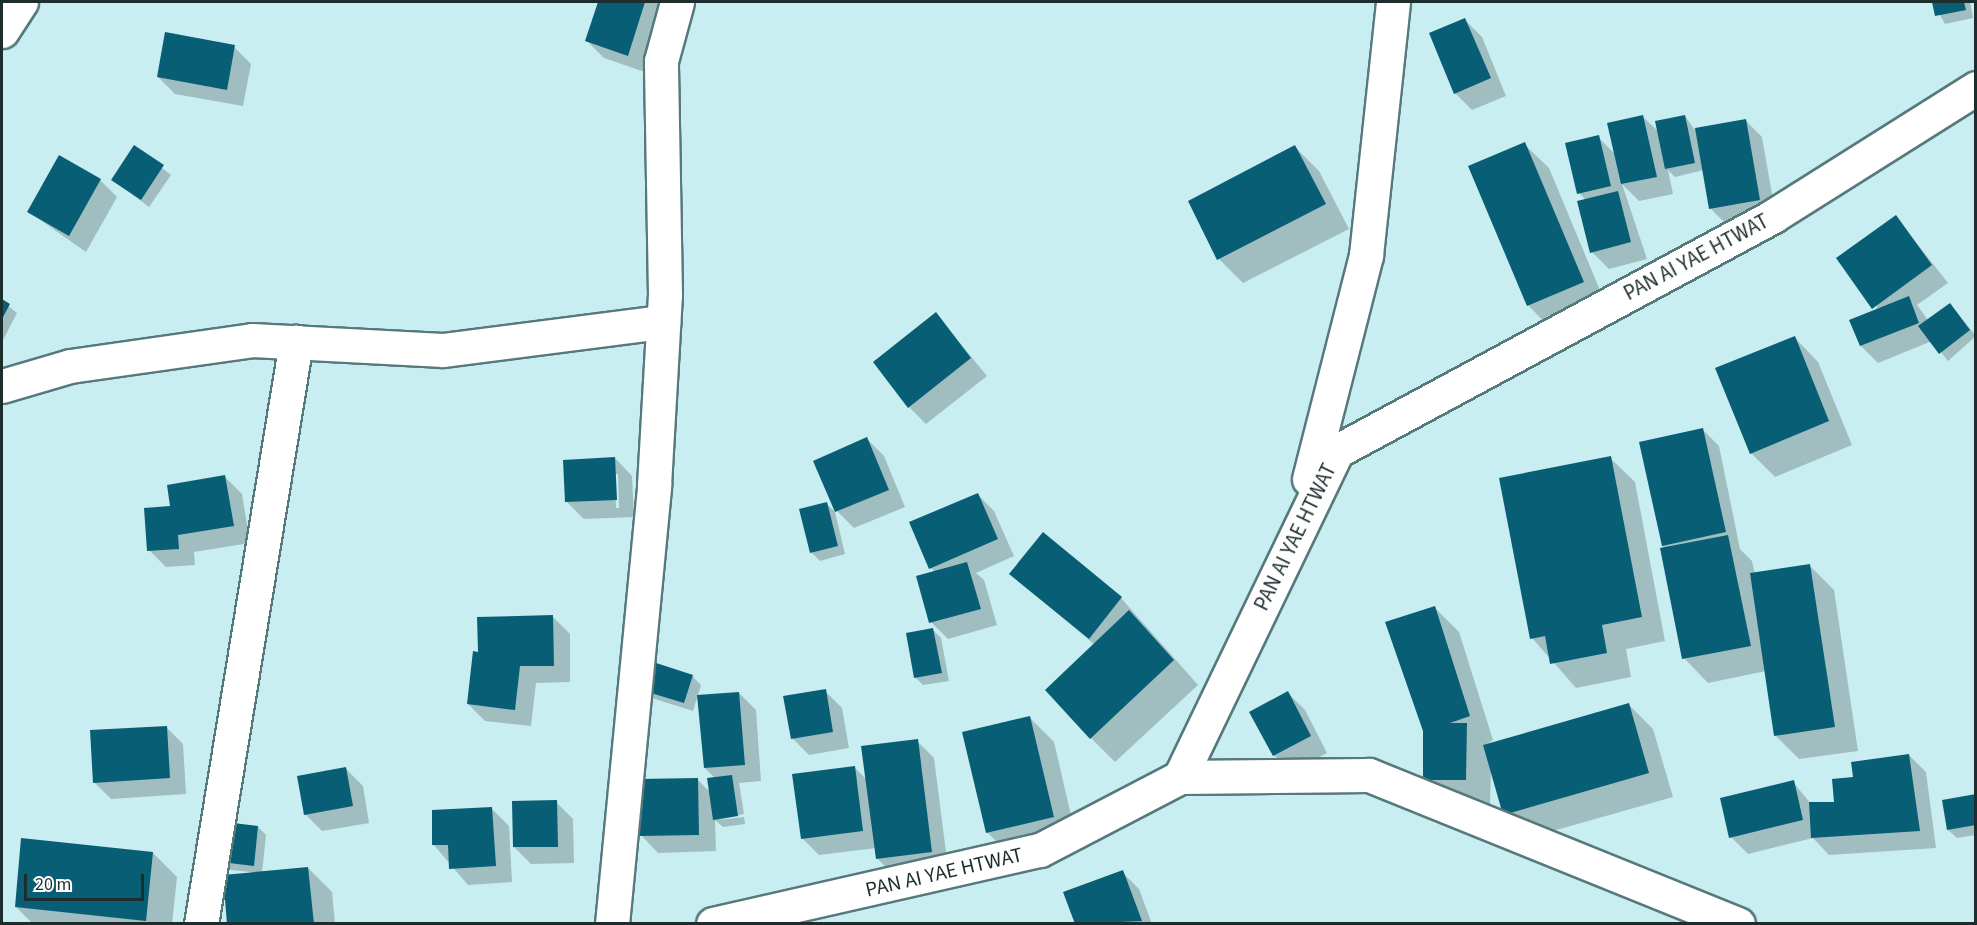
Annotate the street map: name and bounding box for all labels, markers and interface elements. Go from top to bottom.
street label: PAN AI YAE HTWAT [1619,208,1773,306]
street label: PAN AI YAE HTWAT [1248,459,1342,615]
street label: PAN AI YAE HTWAT [863,842,1025,902]
scale bar [27,862,147,900]
text: 20 m [35,872,71,897]

